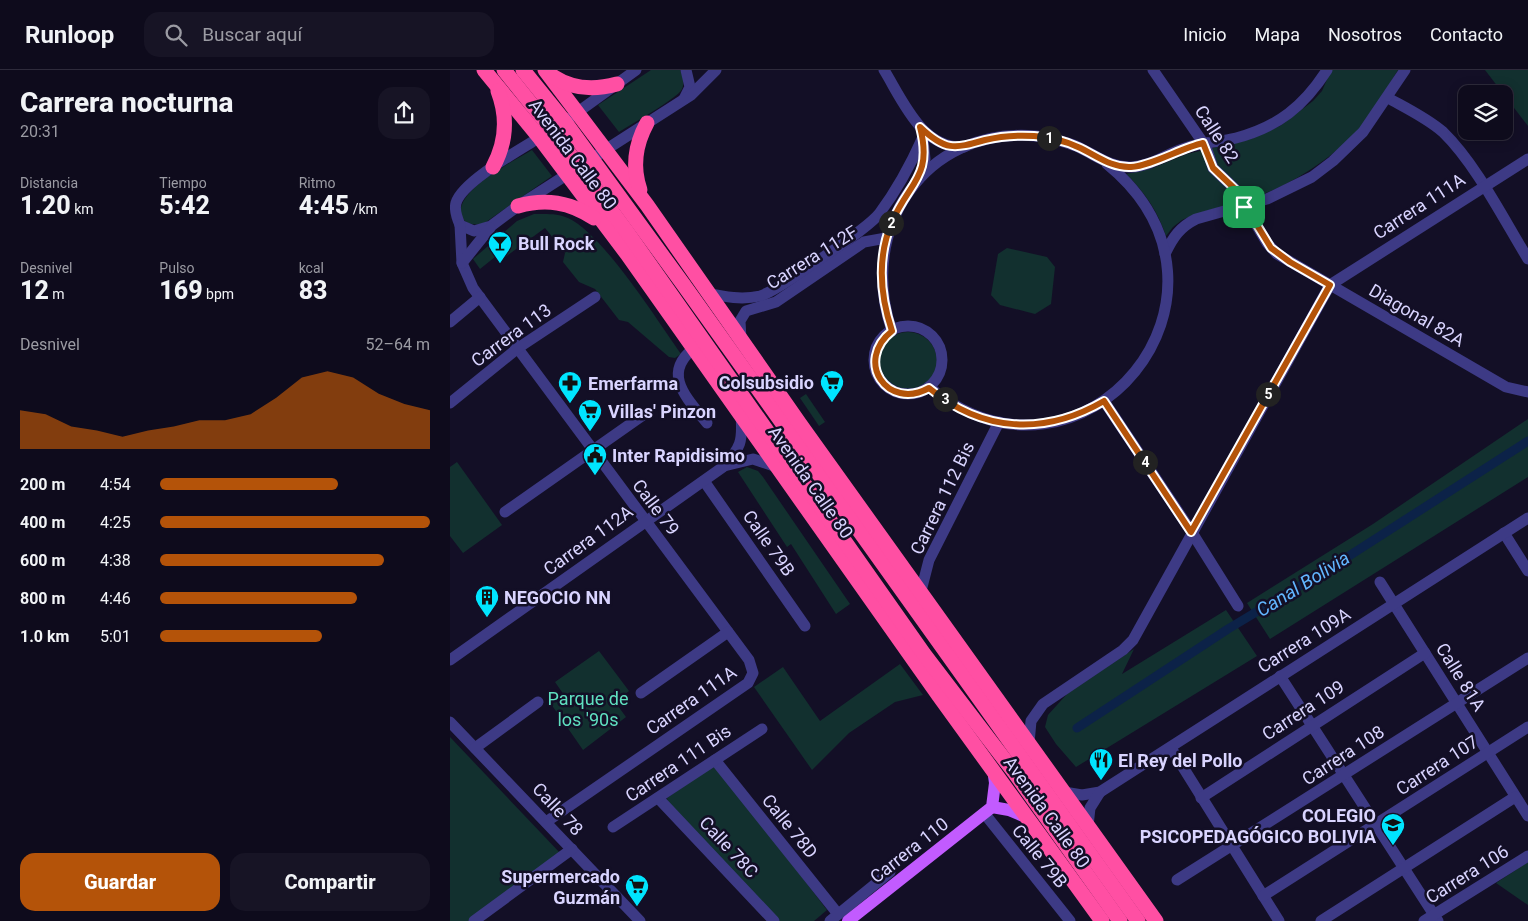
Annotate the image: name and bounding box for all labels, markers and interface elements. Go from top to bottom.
search box [144,12,494,57]
text: Runloop [25,21,114,49]
icon: search [162,21,190,49]
text: Buscar aquí [202,23,302,46]
text: Inicio [1183,24,1227,45]
text: Mapa [1255,24,1300,45]
text: Nosotros [1328,24,1402,45]
text: Contacto [1430,24,1503,45]
map controls [1458,85,1513,140]
button: layers [1458,85,1513,140]
text: Carrera nocturna [20,86,234,119]
button: share [378,87,430,139]
street label: Avenida Calle 80 [525,95,621,213]
street label: Calle 82 [1191,101,1243,167]
text: 20:31 [20,122,60,141]
pin: 1 [1036,126,1062,150]
text: 1 [1045,130,1054,146]
street label: Carrera 111A [1369,168,1469,243]
text: Distancia [20,175,78,191]
text: Tiempo [159,175,207,191]
text: Ritmo [299,175,336,191]
pin [1223,186,1265,228]
text: 1.20 [20,191,71,220]
text: 5:42 [159,191,210,220]
text: 4:45 [299,191,349,220]
icon: arrive [1230,193,1258,221]
text: km [71,201,94,217]
text: /km [349,201,378,217]
pin: 2 [878,210,904,236]
text: 2 [887,215,896,231]
street label: Carrera 112F [763,221,861,293]
bar icon: Bull Rock [487,230,513,264]
place label: Bull Rock [518,233,595,254]
text: Desnivel [20,260,73,276]
text: Pulso [159,260,195,276]
text: kcal [299,260,324,276]
text: 12 [20,276,49,305]
text: 169 [159,276,203,305]
text: 83 [299,276,328,305]
street label: Diagonal 82A [1365,279,1469,351]
text: m [49,286,65,302]
text: bpm [203,286,234,302]
street label: Carrera 113 [467,299,555,371]
text: Desnivel [20,335,80,354]
text: 52–64 m [366,335,430,354]
supermarket icon: Colsubsidio [819,369,845,403]
pharmacy icon: Emerfarma [557,370,583,404]
place label: Colsubsidio [719,372,814,393]
place label: Emerfarma [588,373,678,394]
pin: 5 [1256,382,1280,406]
pin: 3 [932,386,958,412]
text: 5 [1264,386,1273,402]
text: 3 [941,391,950,407]
supermarket icon: Villas' Pinzon [577,398,603,432]
place label: Villas' Pinzon [608,401,716,422]
street label: Avenida Calle 80 [764,422,858,542]
street label: Carrera 112 Bis [906,438,978,558]
public building icon: Inter Rapidisimo [582,442,608,476]
place label: Inter Rapidisimo [612,445,745,466]
pin: 4 [1132,450,1158,474]
text: 4 [1141,454,1150,470]
text: 200 m [20,475,65,494]
text: 4:54 [100,475,131,494]
street label: Calle 79 [628,475,684,539]
street label: Carrera 112A [539,500,637,579]
street label: Calle 79B [739,506,799,580]
text: 400 m [20,513,65,532]
text: 4:25 [100,513,131,532]
water label: Canal Bolivia [1252,546,1354,622]
text: 600 m [20,551,65,570]
text: 4:38 [100,551,131,570]
building icon: NEGOCIO NN [474,584,500,618]
place label: NEGOCIO NN [504,587,611,608]
text: 800 m [20,589,65,608]
text: 4:46 [100,589,131,608]
street label: Carrera 109A [1254,603,1354,677]
text: 1.0 km [20,627,69,646]
text: 5:01 [100,627,131,646]
street label: Calle 81A [1432,639,1490,715]
street label: Carrera 111A [642,661,740,739]
street label: Carrera 109 [1258,676,1348,744]
park label: Parque de los '90s [548,688,628,730]
street label: Carrera 111 Bis [621,720,735,806]
street label: Carrera 108 [1298,721,1388,789]
street label: Carrera 107 [1392,731,1482,799]
restaurant icon: El Rey del Pollo [1088,747,1114,781]
place label: El Rey del Pollo [1118,750,1242,771]
street label: Avenida Calle 80 [1000,752,1094,872]
street label: Calle 78 [528,778,588,840]
street label: Calle 78D [758,790,822,862]
place label: COLEGIO PSICOPEDAGÓGICO BOLIVIA [1140,805,1377,847]
street label: Calle 78C [695,812,763,882]
school or university icon: COLEGIO PSICOPEDAGÓGICO BOLIVIA [1380,812,1406,846]
street label: Carrera 110 [866,813,952,887]
street label: Calle 79B [1008,820,1072,892]
street label: Carrera 106 [1422,840,1512,908]
button: Guardar [20,853,220,911]
button: Compartir [230,853,430,911]
place label: Supermercado Guzmán [501,866,620,908]
supermarket icon: Supermercado Guzmán [624,873,650,907]

